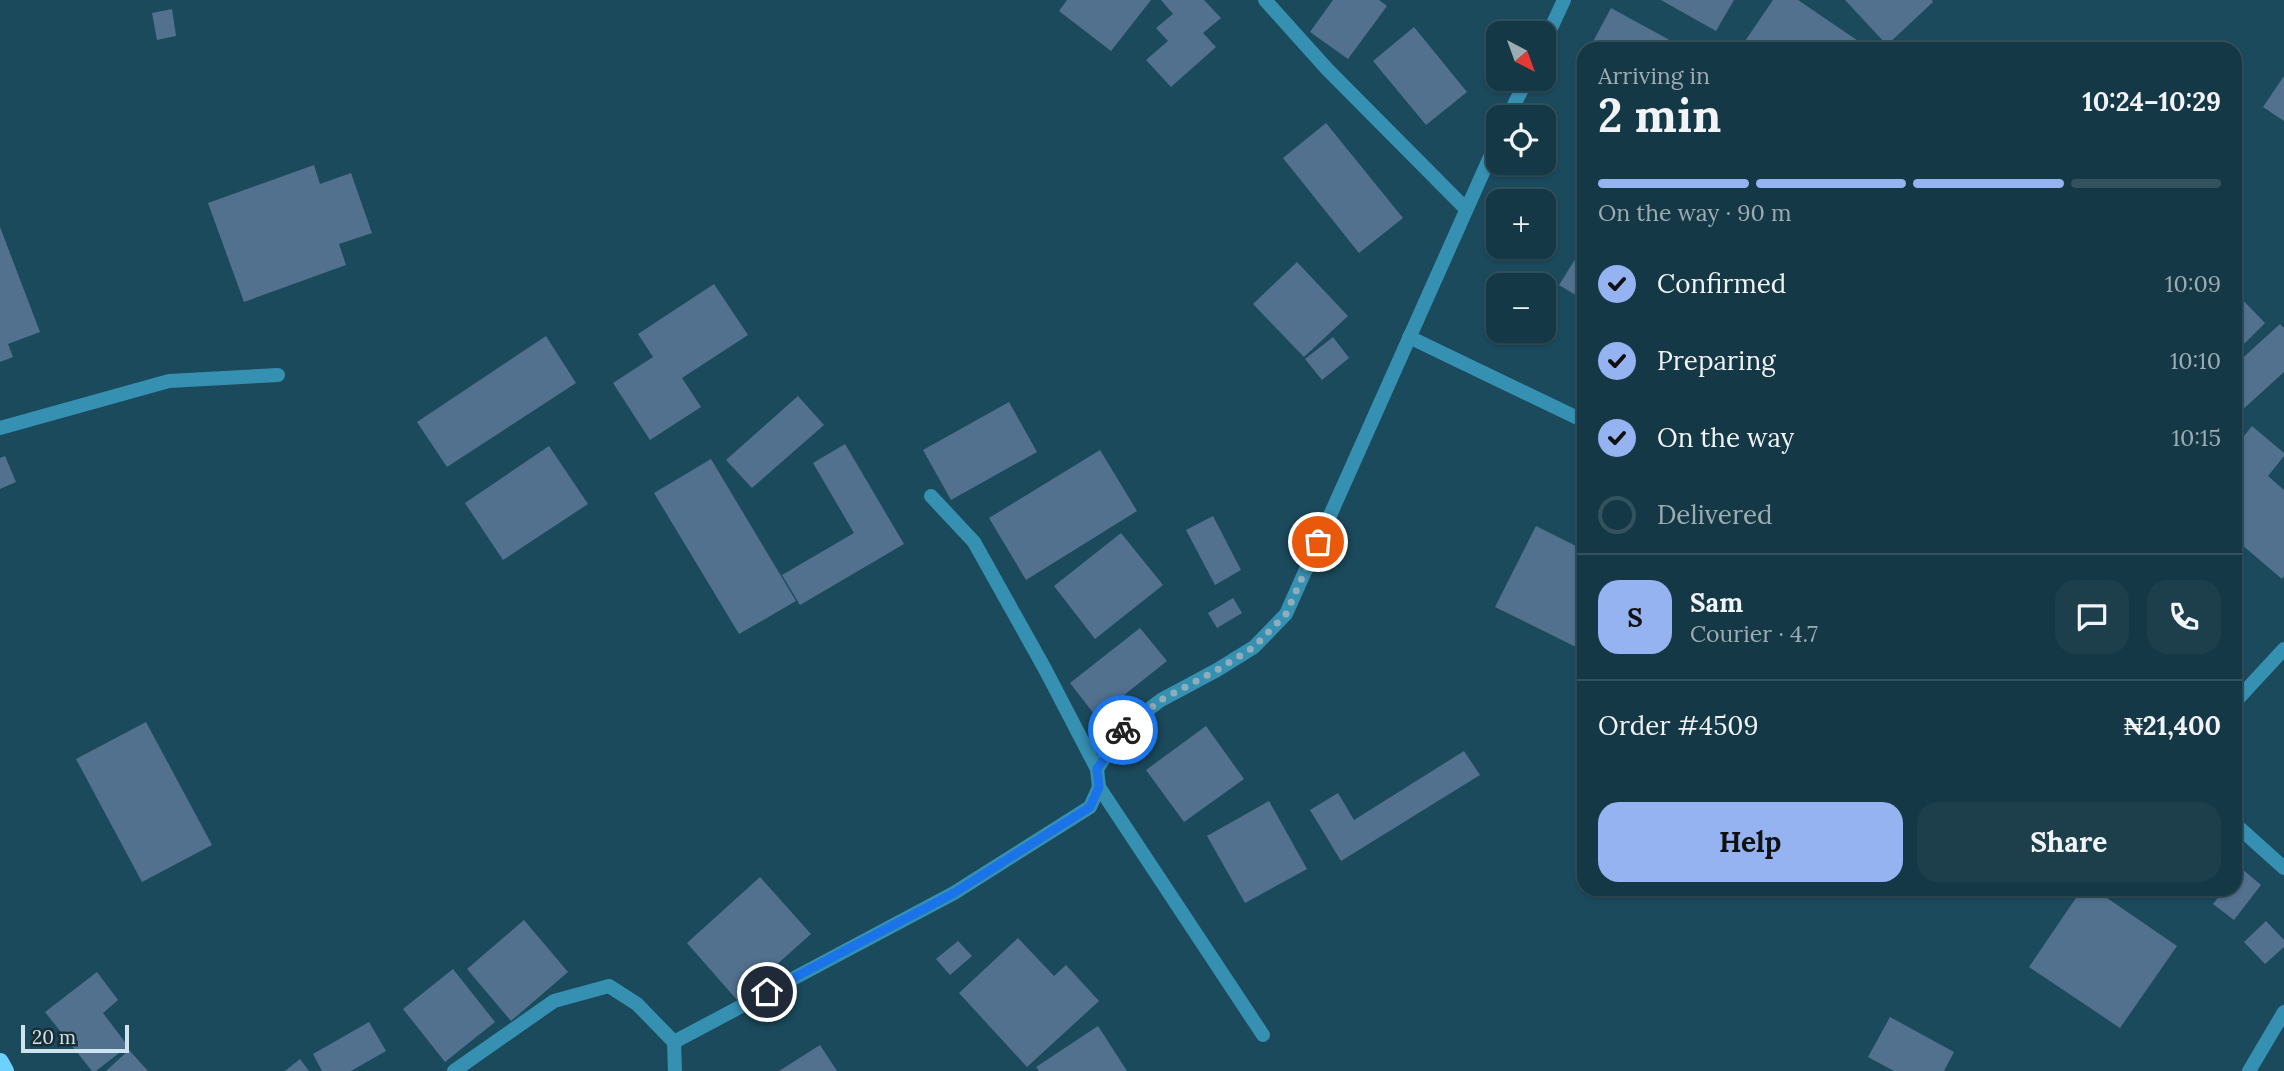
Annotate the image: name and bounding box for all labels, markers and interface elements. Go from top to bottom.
north arrow [1486,21,1556,91]
map controls [1486,21,1556,343]
text: Arriving in [1598,61,1710,90]
text: 10:24–10:29 [2082,85,2221,118]
text: 2 min [1598,86,1721,145]
button: locate [1486,105,1556,175]
button: + [1486,189,1556,259]
text: On the way · 90 m [1598,198,1791,227]
icon: check [1598,265,1636,303]
text: Confirmed [1657,267,1786,300]
text: 10:09 [2165,269,2221,298]
button: − [1486,273,1556,343]
icon: check [1598,342,1636,380]
text: Preparing [1657,344,1776,377]
text: 10:10 [2170,346,2221,375]
icon: check [1598,419,1636,457]
text: On the way [1657,421,1794,454]
text: 10:15 [2172,423,2221,452]
text: Delivered [1657,498,1773,531]
pin [1288,512,1348,572]
icon: bag [1299,523,1337,561]
button: chat [2055,580,2129,654]
button: phone [2147,580,2221,654]
text: Sam [1690,586,1743,619]
text: S [1627,601,1643,634]
text: Courier · 4.7 [1690,619,1818,648]
courier [1088,695,1158,765]
text: Order #4509 [1598,709,1758,742]
text: ₦21,400 [2124,709,2221,742]
icon: bike [1104,711,1142,749]
button: Help [1598,802,1903,882]
button: Share [1917,802,2221,882]
pin [737,962,797,1022]
icon: home [748,973,786,1011]
scale bar [21,1022,130,1054]
text: 20 m [32,1025,76,1049]

